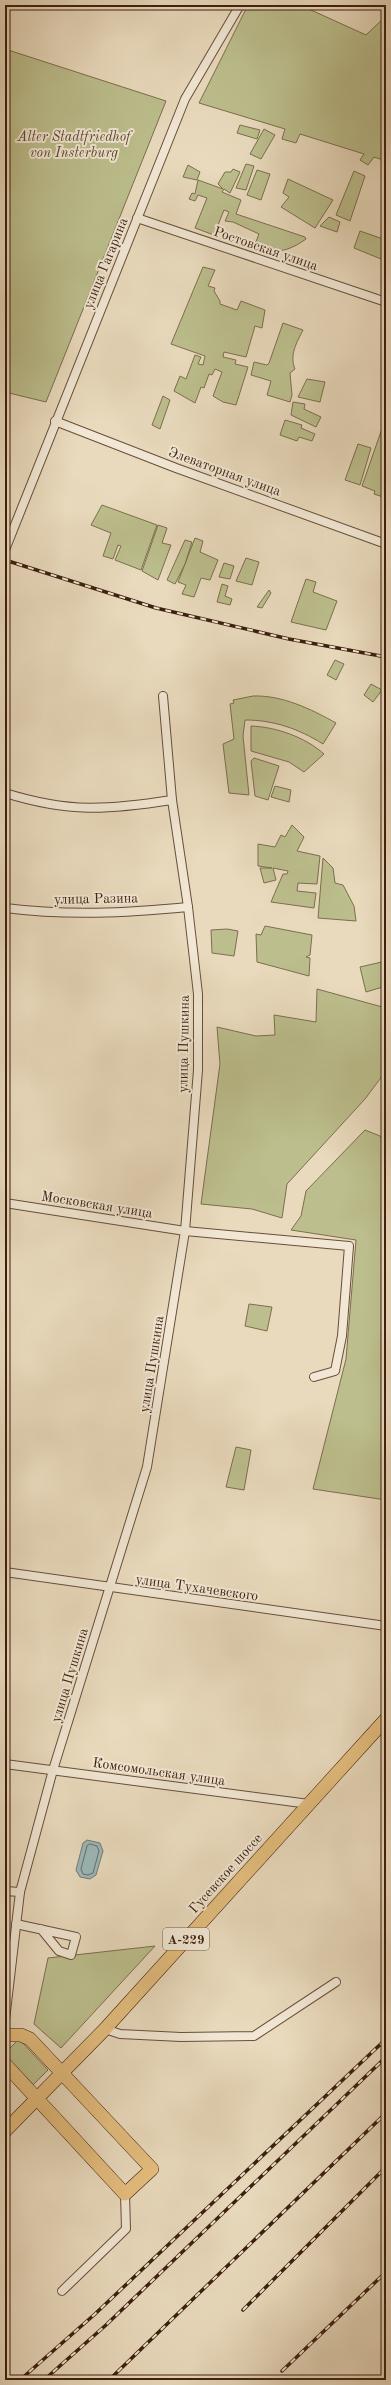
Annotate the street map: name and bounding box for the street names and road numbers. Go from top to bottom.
street label: улица Гагарина [81,216,131,311]
street label: Ростовская улица [212,225,320,273]
street label: Элеваторная улица [167,445,283,499]
street label: улица Разина [54,891,138,907]
street label: улица Пушкина [176,995,192,1093]
street label: Московская улица [40,1189,154,1221]
street label: улица Пушкина [137,1315,167,1414]
street label: улица Тухачевского [135,1572,259,1604]
street label: улица Пушкина [49,1626,91,1724]
street label: Комсомольская улица [92,1756,226,1788]
street label: Гусевское шоссе [186,1831,265,1916]
road number: А-229 [163,1928,209,1950]

